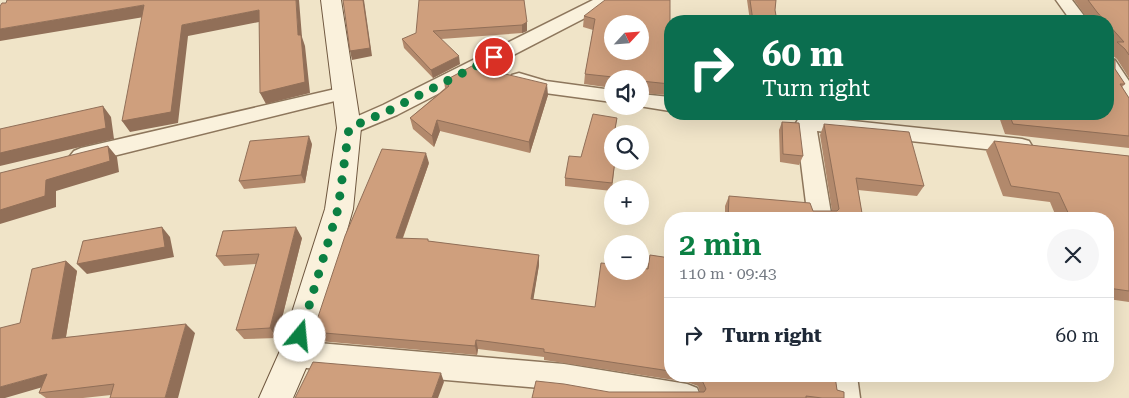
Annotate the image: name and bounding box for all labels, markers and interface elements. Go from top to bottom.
north arrow [604,15,649,60]
map controls [604,15,649,280]
text: 60 m [762,34,844,75]
icon: right [679,35,744,100]
pin [473,36,515,78]
icon: arrive [480,43,508,71]
button: sound [604,70,649,115]
text: Turn right [762,76,870,101]
button: search [604,125,649,170]
button: + [604,180,649,225]
text: 2 min [679,227,762,262]
button: close [1047,229,1099,281]
button: − [604,235,649,280]
text: 110 m · 09:43 [679,264,777,283]
position arrow [273,309,325,361]
icon: right [679,321,707,349]
text: Turn right [722,324,822,347]
text: 60 m [1056,324,1099,347]

